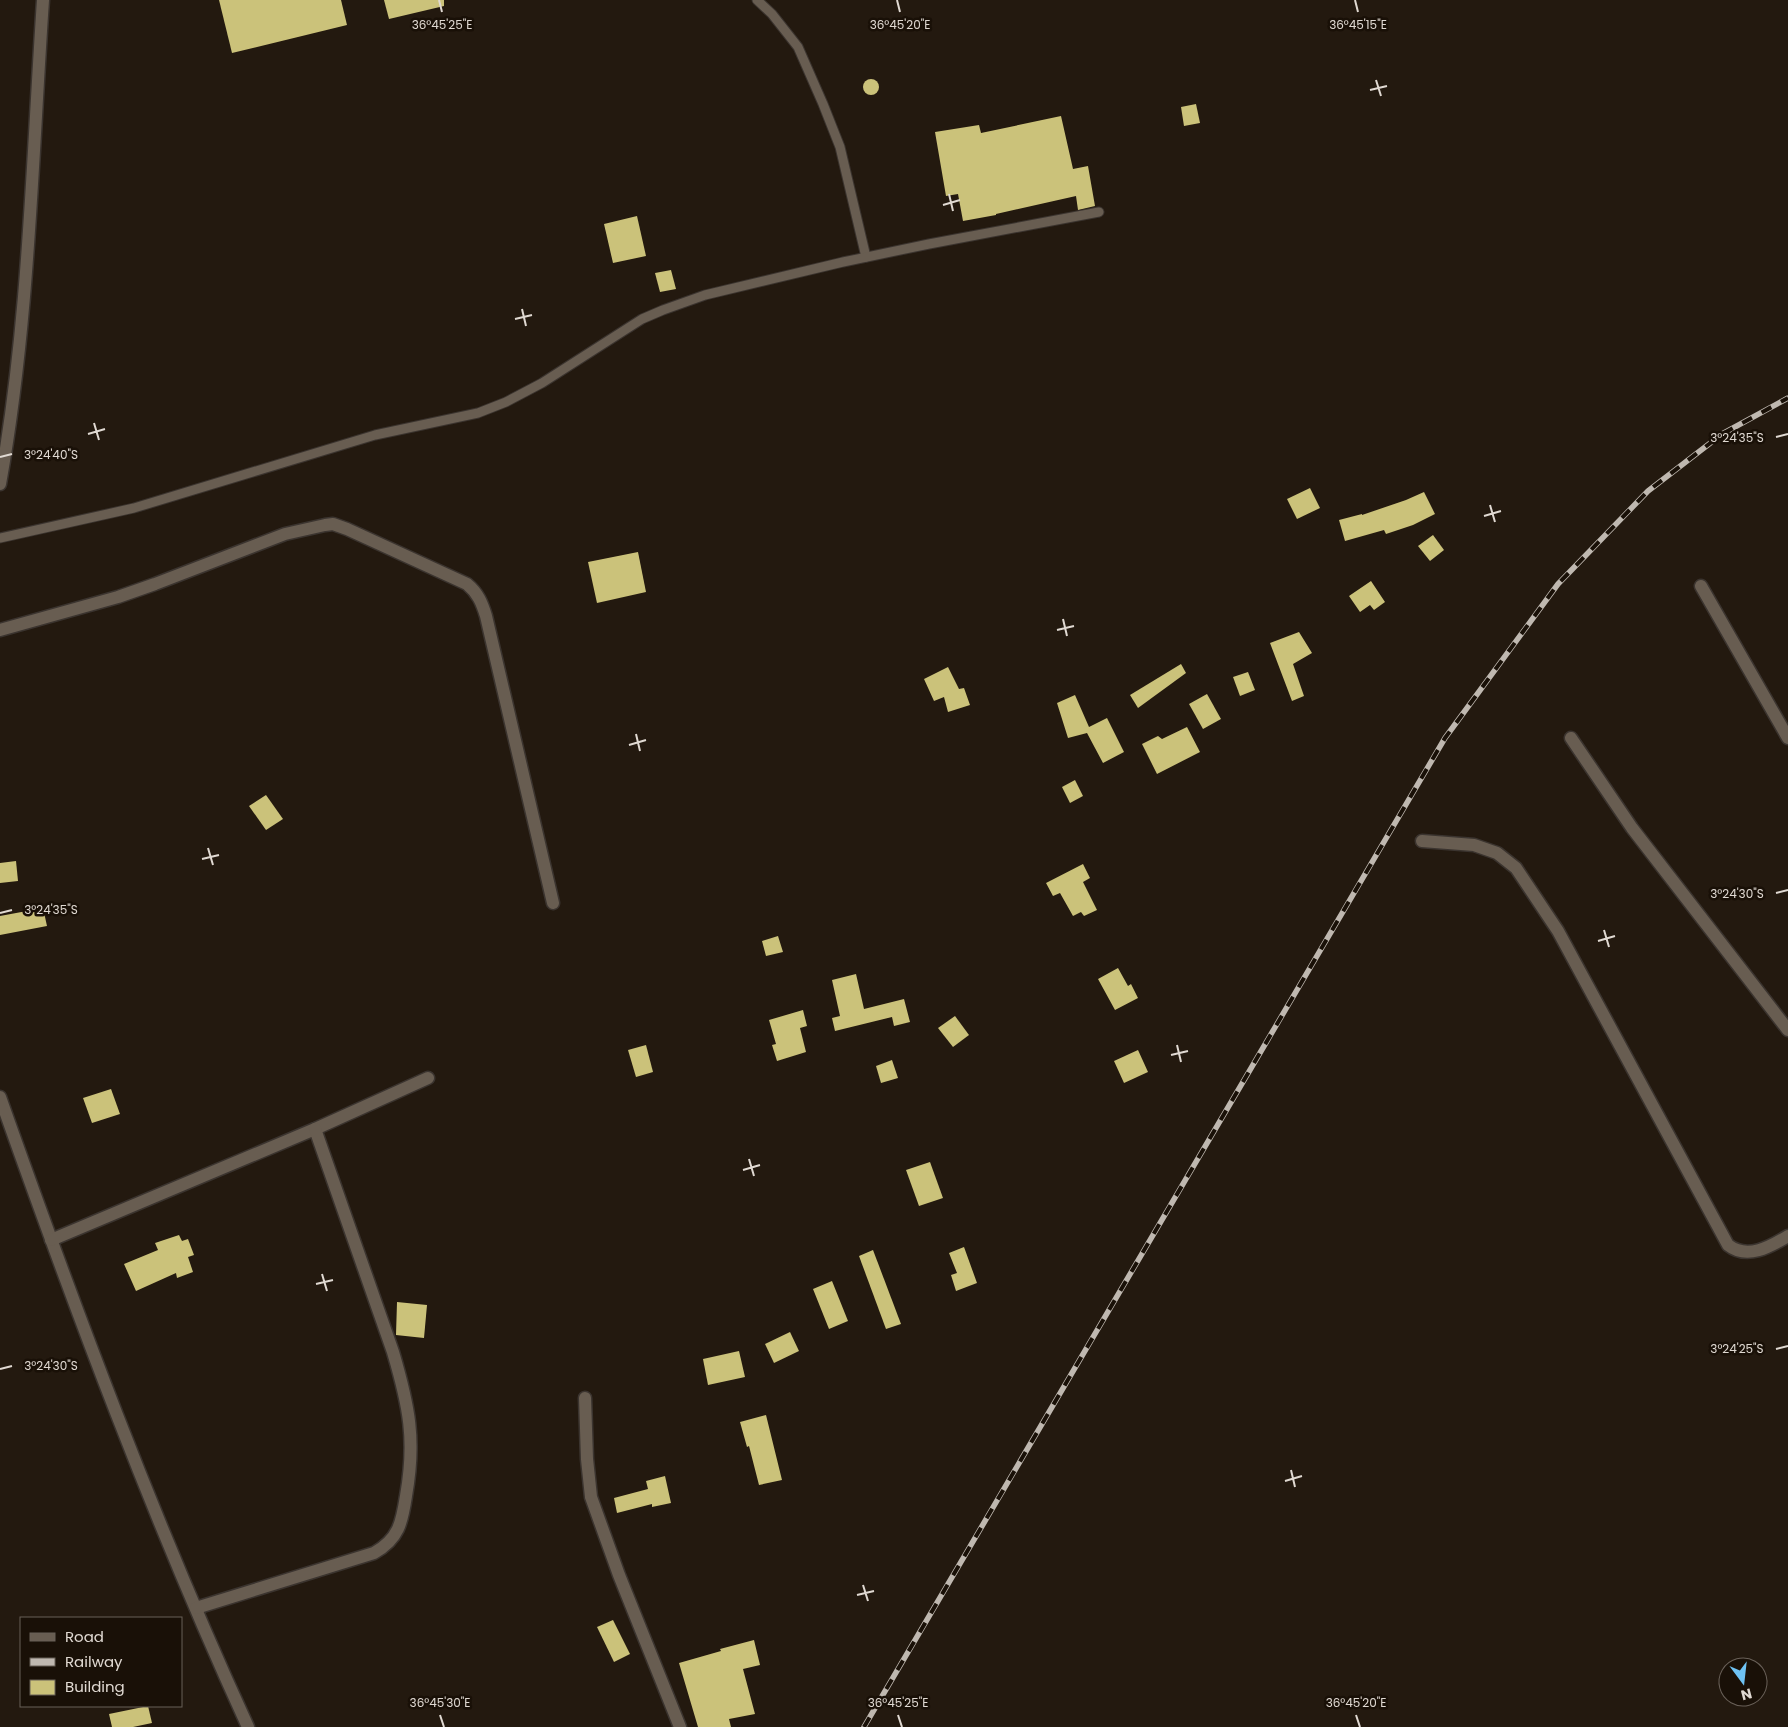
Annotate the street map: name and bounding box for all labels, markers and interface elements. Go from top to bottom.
text: 36°45'25"E [412,16,472,33]
text: 36°45'20"E [870,16,930,33]
text: 36°45'15"E [1329,16,1387,33]
text: 3°24'35"S [1710,429,1764,446]
text: 3°24'40"S [24,446,78,463]
text: 3°24'30"S [1710,885,1764,902]
text: 3°24'35"S [24,901,78,918]
text: 3°24'25"S [1710,1340,1764,1357]
text: 3°24'30"S [24,1357,78,1374]
legend [20,1617,182,1707]
text: Road [65,1626,104,1647]
text: Railway [65,1651,123,1672]
north arrow [1718,1657,1768,1707]
text: Building [65,1676,125,1697]
text: N [1739,1684,1754,1706]
text: 36°45'30"E [410,1694,470,1711]
text: 36°45'25"E [868,1694,928,1711]
text: 36°45'20"E [1326,1694,1386,1711]

